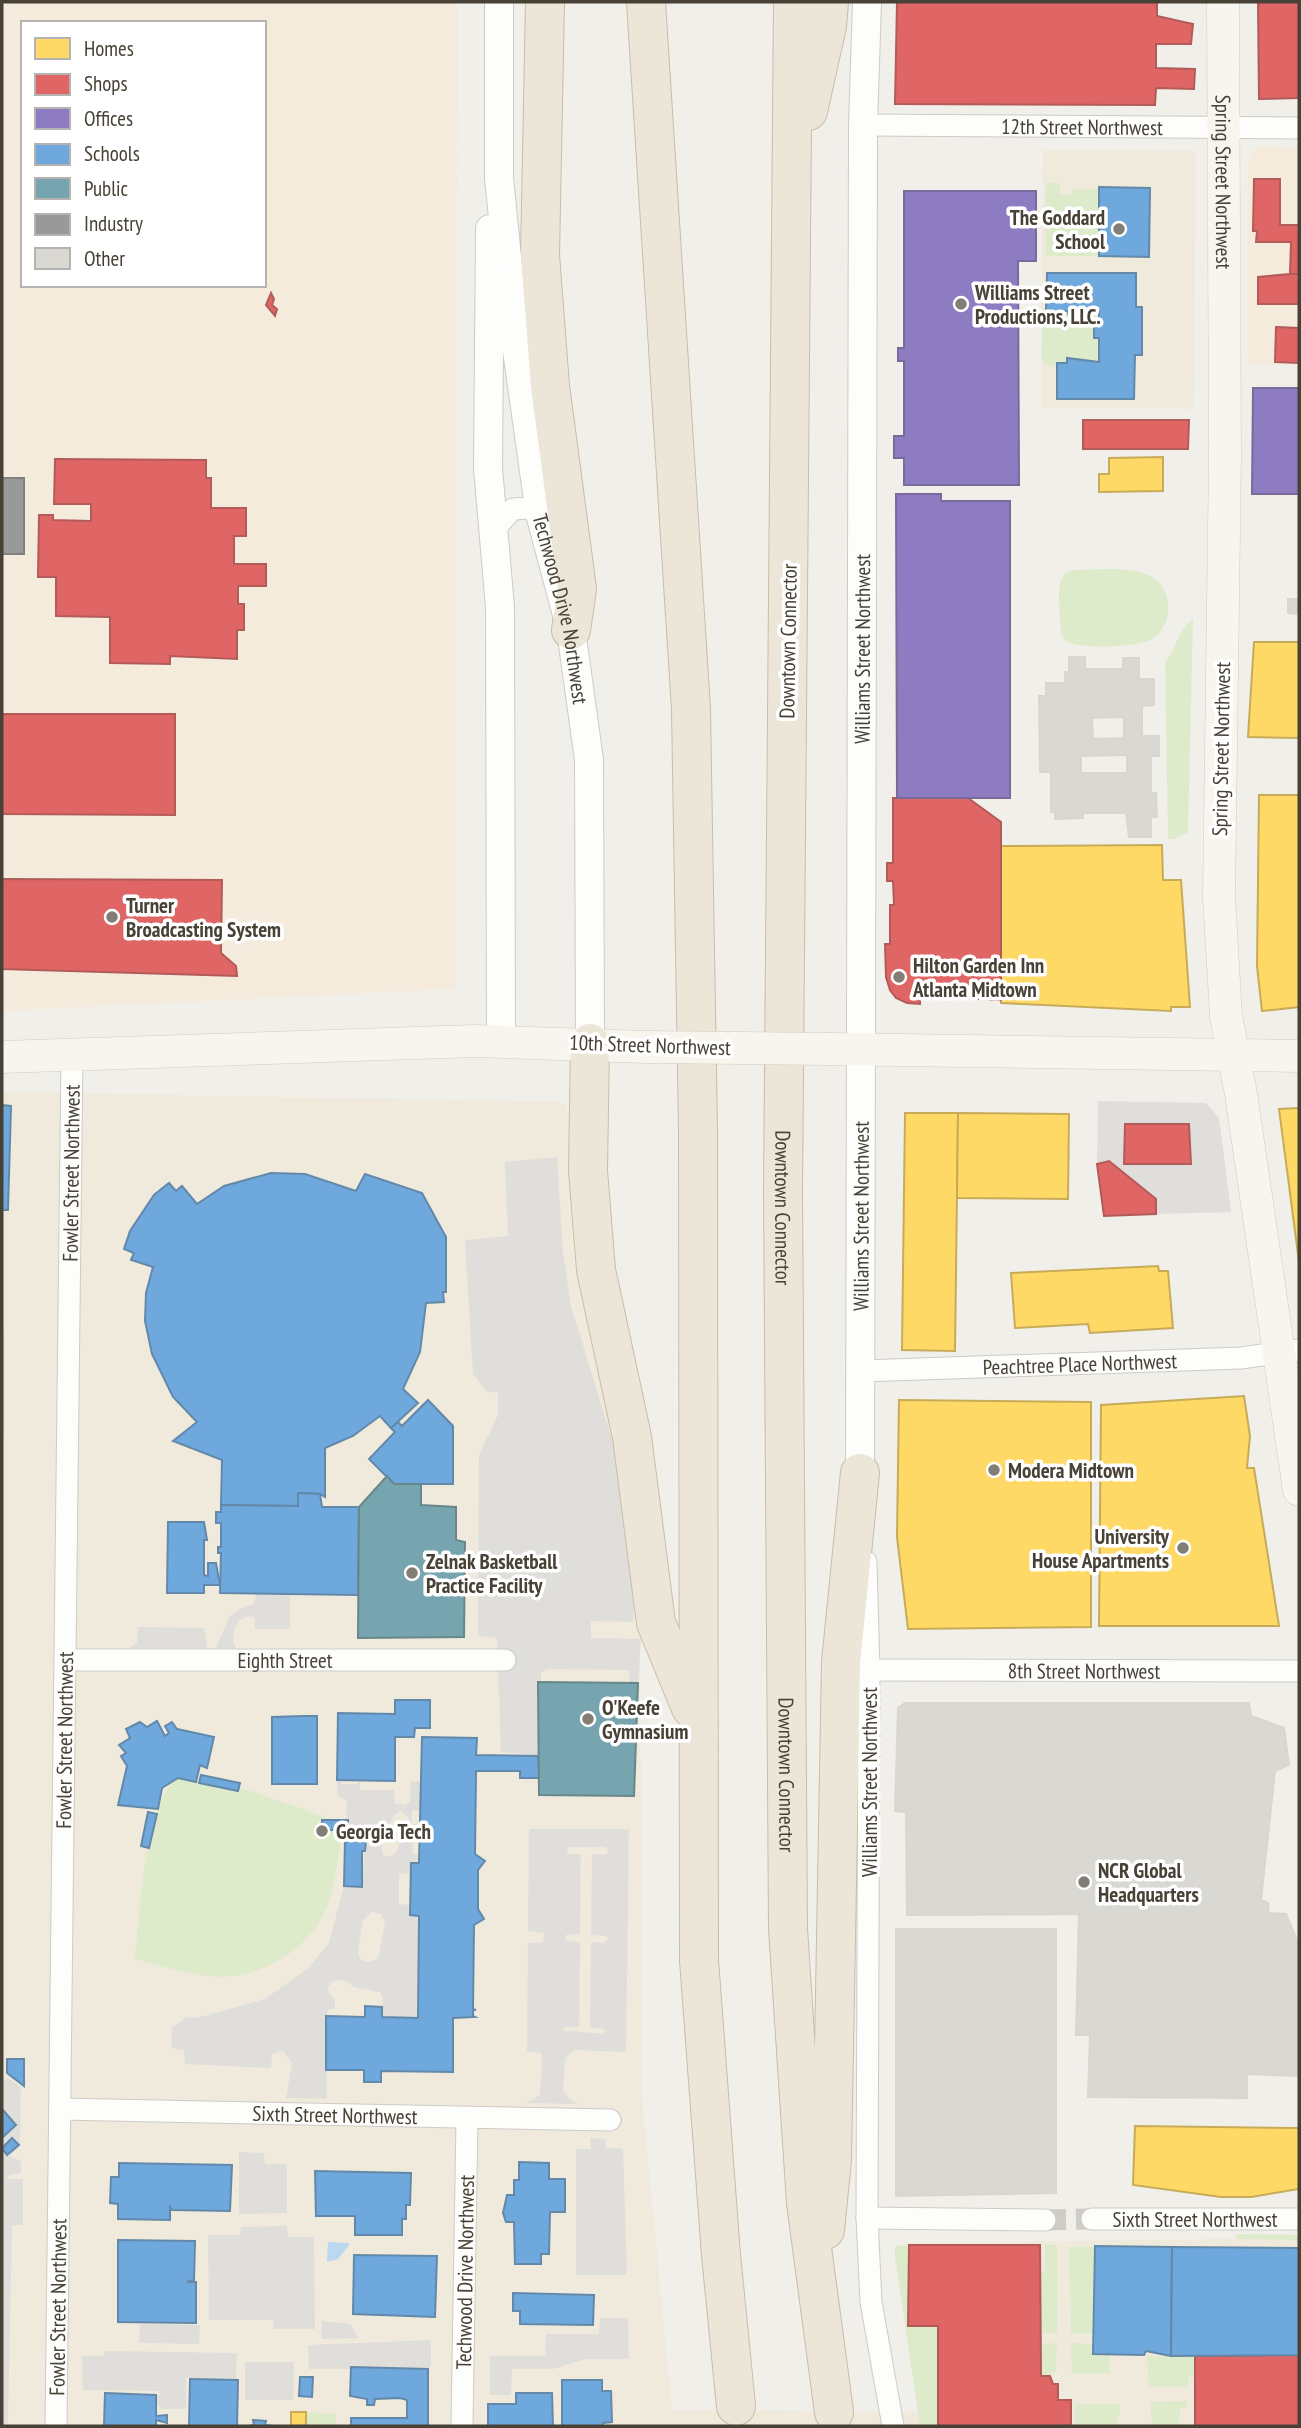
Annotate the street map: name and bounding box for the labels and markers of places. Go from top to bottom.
place label: The Goddard School [1010,204,1106,255]
marker: The Goddard School [1111,221,1127,237]
place label: Williams Street Productions, LLC. [974,279,1101,330]
marker: Williams Street Productions, LLC. [953,296,969,312]
place label: Turner Broadcasting System [126,892,281,943]
marker: Turner Broadcasting System [104,909,120,925]
place label: Hilton Garden Inn Atlanta Midtown [912,952,1044,1003]
marker: Hilton Garden Inn Atlanta Midtown [891,969,907,985]
place label: Modera Midtown [1008,1457,1134,1484]
marker: Modera Midtown [986,1462,1002,1478]
place label: University House Apartments [1032,1523,1170,1574]
marker: University House Apartments [1175,1540,1191,1556]
place label: Zelnak Basketball Practice Facility [426,1548,558,1599]
marker: Zelnak Basketball Practice Facility [404,1565,420,1581]
place label: O'Keefe Gymnasium [602,1694,688,1745]
marker: O'Keefe Gymnasium [580,1711,596,1727]
place label: Georgia Tech [336,1818,431,1845]
marker: Georgia Tech [314,1823,330,1839]
place label: NCR Global Headquarters [1098,1857,1199,1908]
marker: NCR Global Headquarters [1076,1874,1092,1890]

